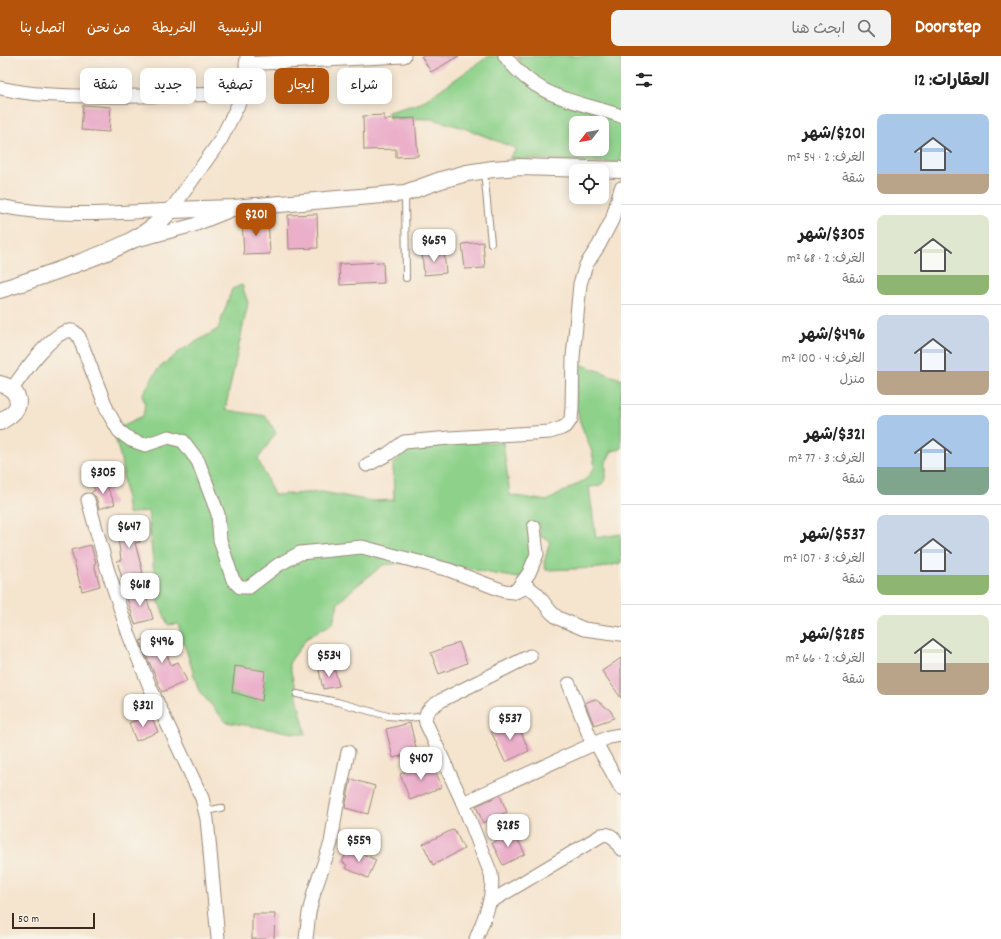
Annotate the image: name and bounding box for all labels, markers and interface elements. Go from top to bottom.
search box [611,10,891,46]
text: Doorstep [915,15,981,42]
icon: search [855,17,877,39]
text: اتصل بنا [20,19,65,39]
text: من نحن [87,19,130,39]
text: الخريطة [152,19,196,39]
text: الرئيسية [218,19,262,39]
text: ابحث هنا [792,19,845,41]
chip: شقة [80,68,132,104]
chip: جديد [140,68,196,104]
chip: تصفية [204,68,266,104]
chip: إيجار [274,68,329,104]
chip: شراء [337,68,392,104]
icon: filters [633,69,655,91]
text: العقارات: 12 [914,70,989,94]
north arrow [569,116,609,156]
map controls [569,116,609,204]
text: $201/شهر [803,123,865,147]
icon: home [909,130,957,178]
text: الغرف: 2 · 54 m² [787,149,865,168]
button: locate [569,164,609,204]
text: شقة [842,170,865,189]
pin: $201 [232,203,280,237]
text: $201 [245,206,267,225]
text: $305/شهر [799,224,865,248]
pin: $659 [410,229,458,263]
icon: home [909,231,957,279]
text: $659 [422,232,446,251]
text: الغرف: 2 · 68 m² [787,250,865,269]
text: شقة [842,271,865,290]
text: $496/شهر [800,324,865,348]
icon: home [909,331,957,379]
text: الغرف: 4 · 100 m² [782,350,865,369]
text: منزل [839,371,865,390]
text: $321/شهر [805,424,865,448]
icon: home [909,431,957,479]
text: الغرف: 3 · 77 m² [789,450,865,469]
pin: $305 [79,461,127,495]
text: $305 [90,464,116,483]
text: شقة [842,471,865,490]
pin: $647 [105,515,153,549]
text: $647 [117,518,141,537]
text: $537/شهر [801,524,865,548]
icon: home [909,531,957,579]
text: الغرف: 3 · 107 m² [784,550,865,569]
text: شقة [842,571,865,590]
pin: $618 [116,573,164,607]
text: $618 [129,576,151,595]
text: $285/شهر [801,624,865,648]
pin: $496 [138,630,186,664]
icon: home [909,631,957,679]
text: $496 [150,633,174,652]
pin: $534 [305,644,353,678]
text: $534 [317,647,341,666]
text: الغرف: 2 · 66 m² [786,650,865,669]
text: شقة [842,671,865,690]
pin: $321 [119,694,167,728]
text: $321 [133,697,153,716]
pin: $537 [486,707,534,741]
text: $537 [498,710,522,729]
pin: $407 [397,747,445,781]
text: $407 [409,750,433,769]
pin: $285 [484,814,532,848]
text: $285 [496,817,520,836]
pin: $559 [335,829,383,863]
text: $559 [347,832,371,851]
scale bar [12,911,95,930]
text: 50 m [18,912,39,928]

